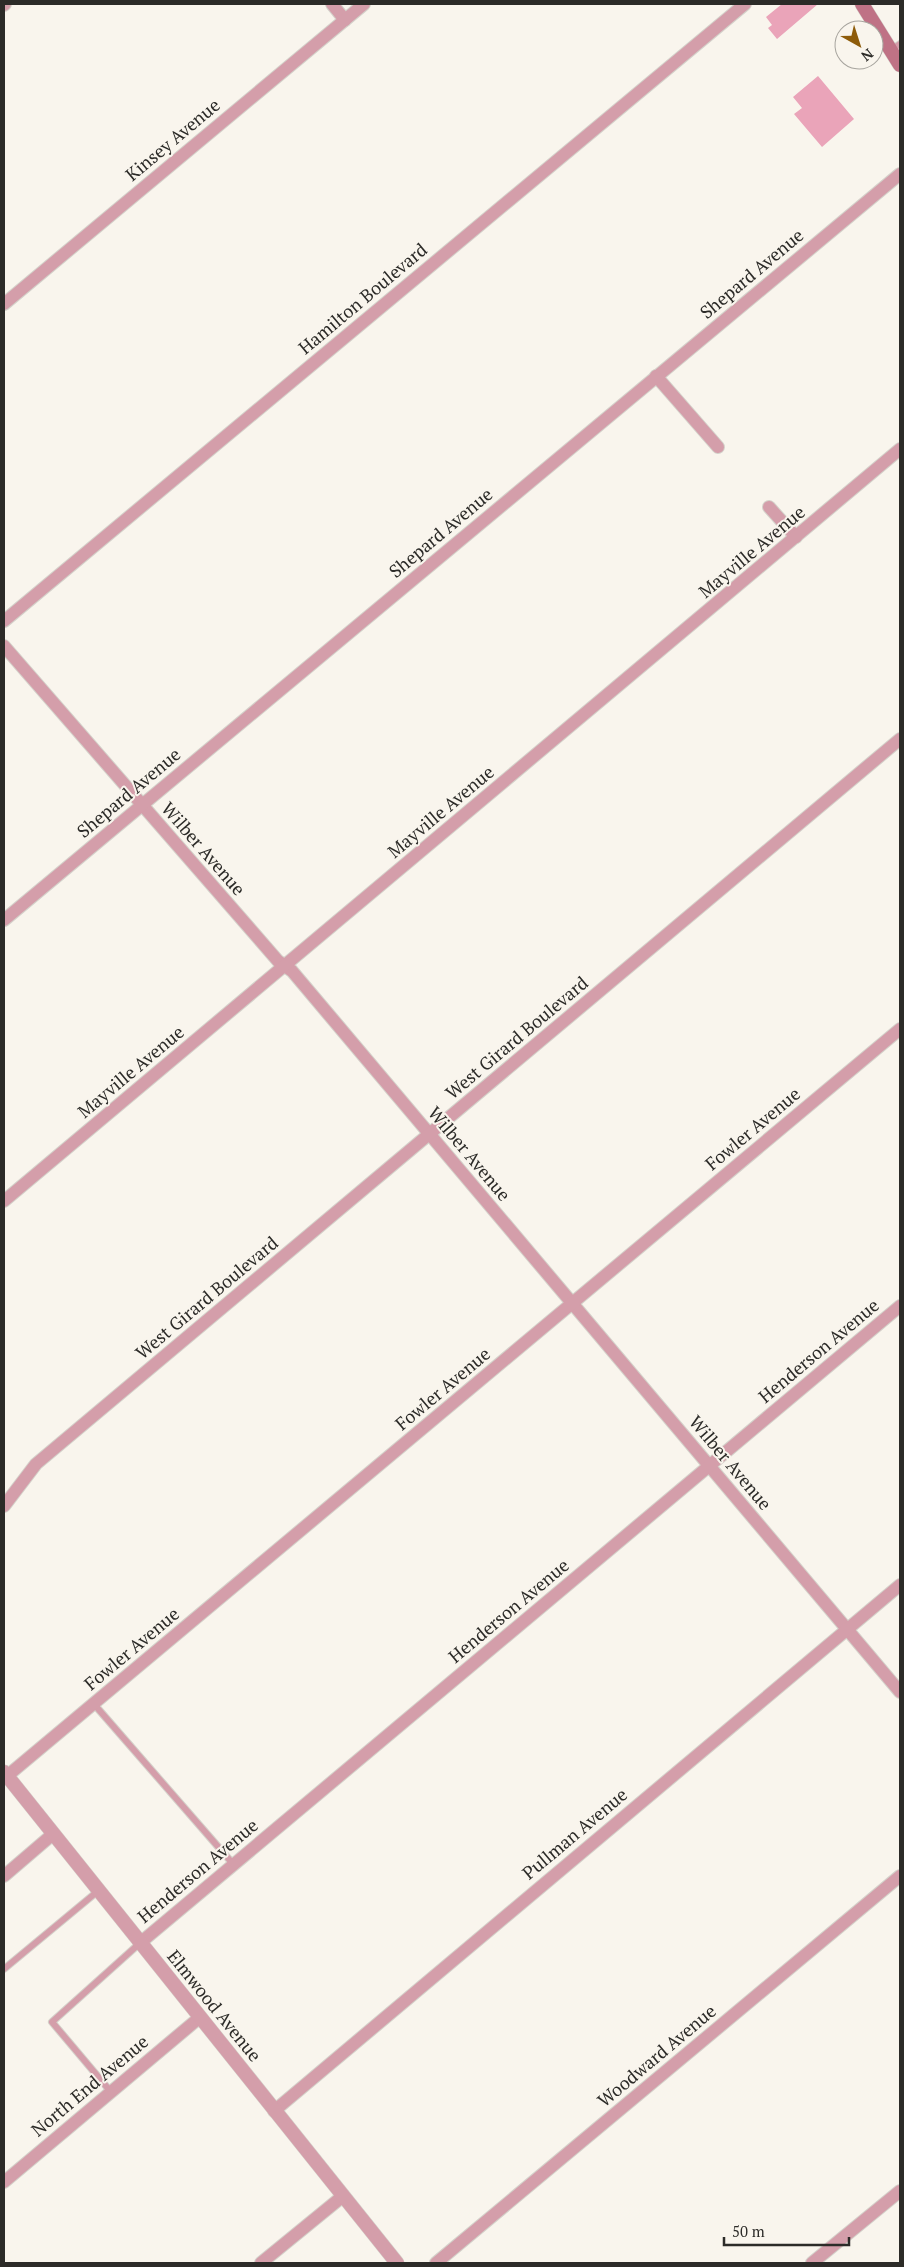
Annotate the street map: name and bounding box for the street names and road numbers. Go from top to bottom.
street label: Kinsey Avenue [120,93,225,186]
street label: Shepard Avenue [694,223,808,324]
street label: Hamilton Boulevard [293,237,432,359]
street label: Shepard Avenue [383,482,497,583]
street label: Mayville Avenue [693,500,810,603]
street label: Shepard Avenue [71,742,185,843]
street label: Mayville Avenue [382,760,499,863]
street label: Wilber Avenue [157,797,251,900]
street label: West Girard Boulevard [440,970,593,1104]
street label: Mayville Avenue [72,1020,189,1123]
street label: Fowler Avenue [700,1081,805,1175]
street label: Wilber Avenue [423,1101,516,1206]
street label: West Girard Boulevard [130,1230,283,1364]
street label: Henderson Avenue [753,1293,884,1408]
street label: Fowler Avenue [390,1341,495,1435]
street label: Wilber Avenue [684,1410,777,1515]
street label: Henderson Avenue [443,1553,574,1668]
street label: Fowler Avenue [79,1601,184,1695]
street label: Pullman Avenue [517,1782,632,1884]
street label: Henderson Avenue [132,1813,263,1928]
street label: Elmwood Avenue [162,1945,267,2066]
street label: Woodward Avenue [592,1999,721,2112]
street label: North End Avenue [26,2029,153,2141]

